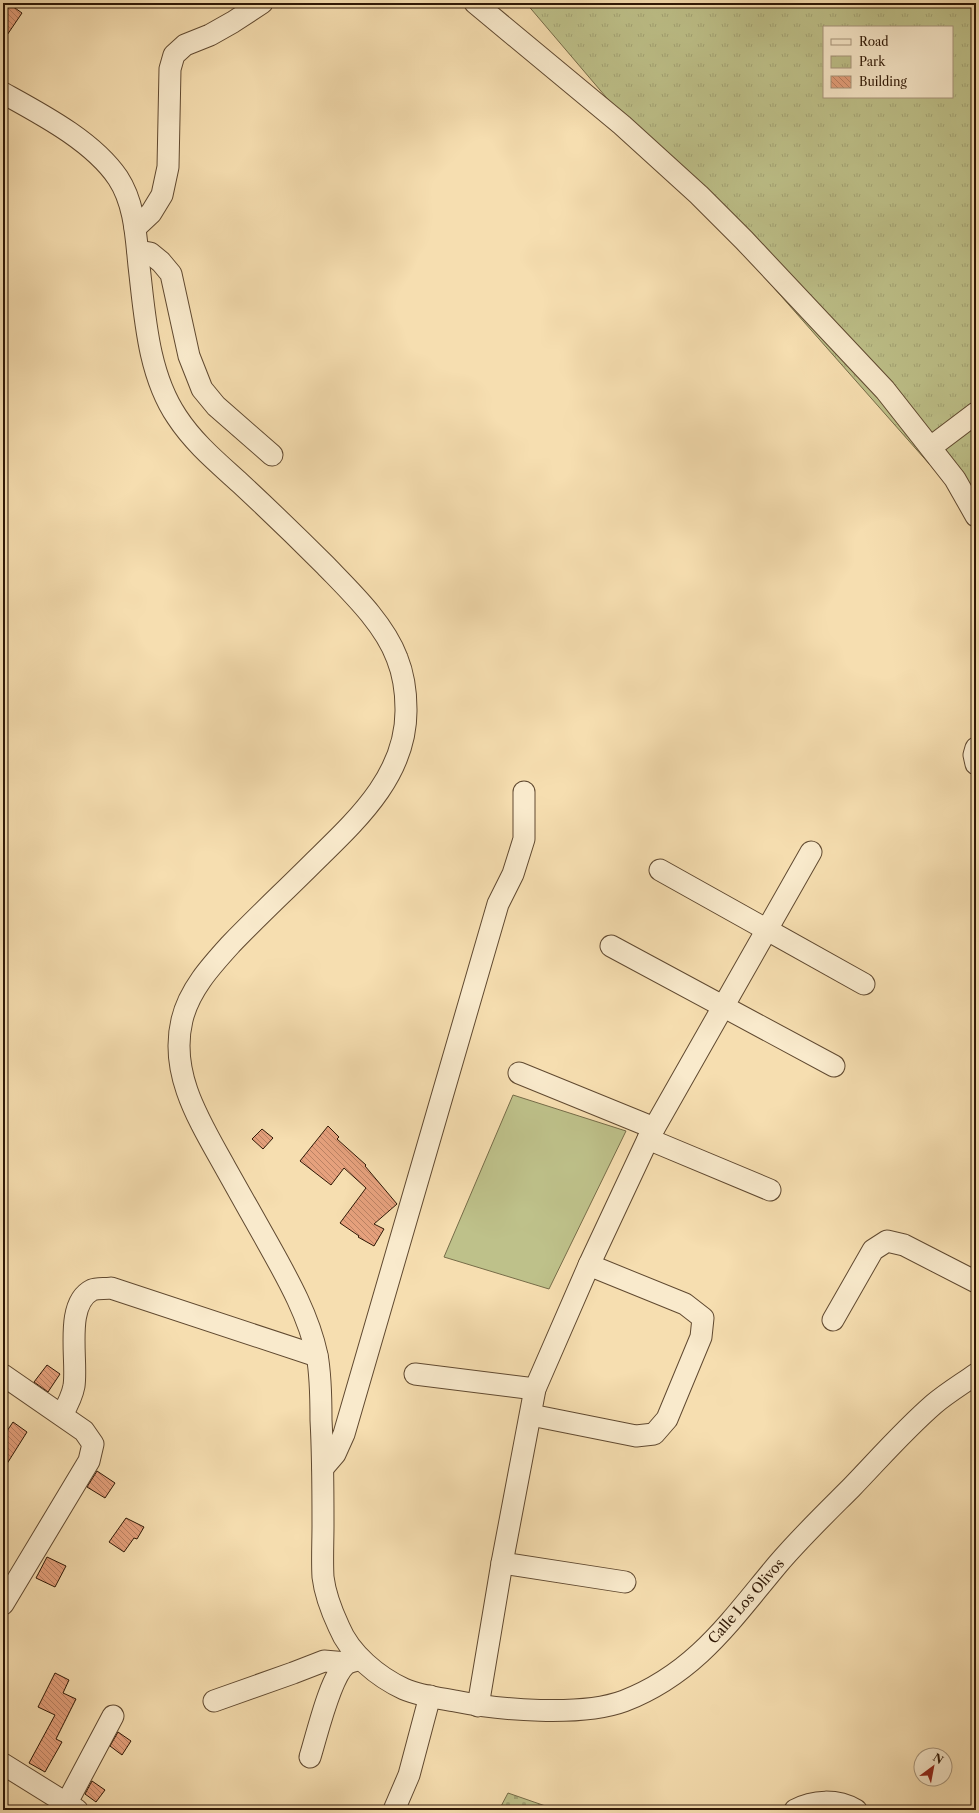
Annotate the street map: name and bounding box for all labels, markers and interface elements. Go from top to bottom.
legend [823,26,953,98]
text: Road [859,34,889,49]
text: Park [859,54,886,69]
text: Building [859,74,907,89]
street label: Calle Los Olivos [704,1555,788,1647]
north arrow [913,1747,953,1787]
text: N [931,1750,946,1767]

